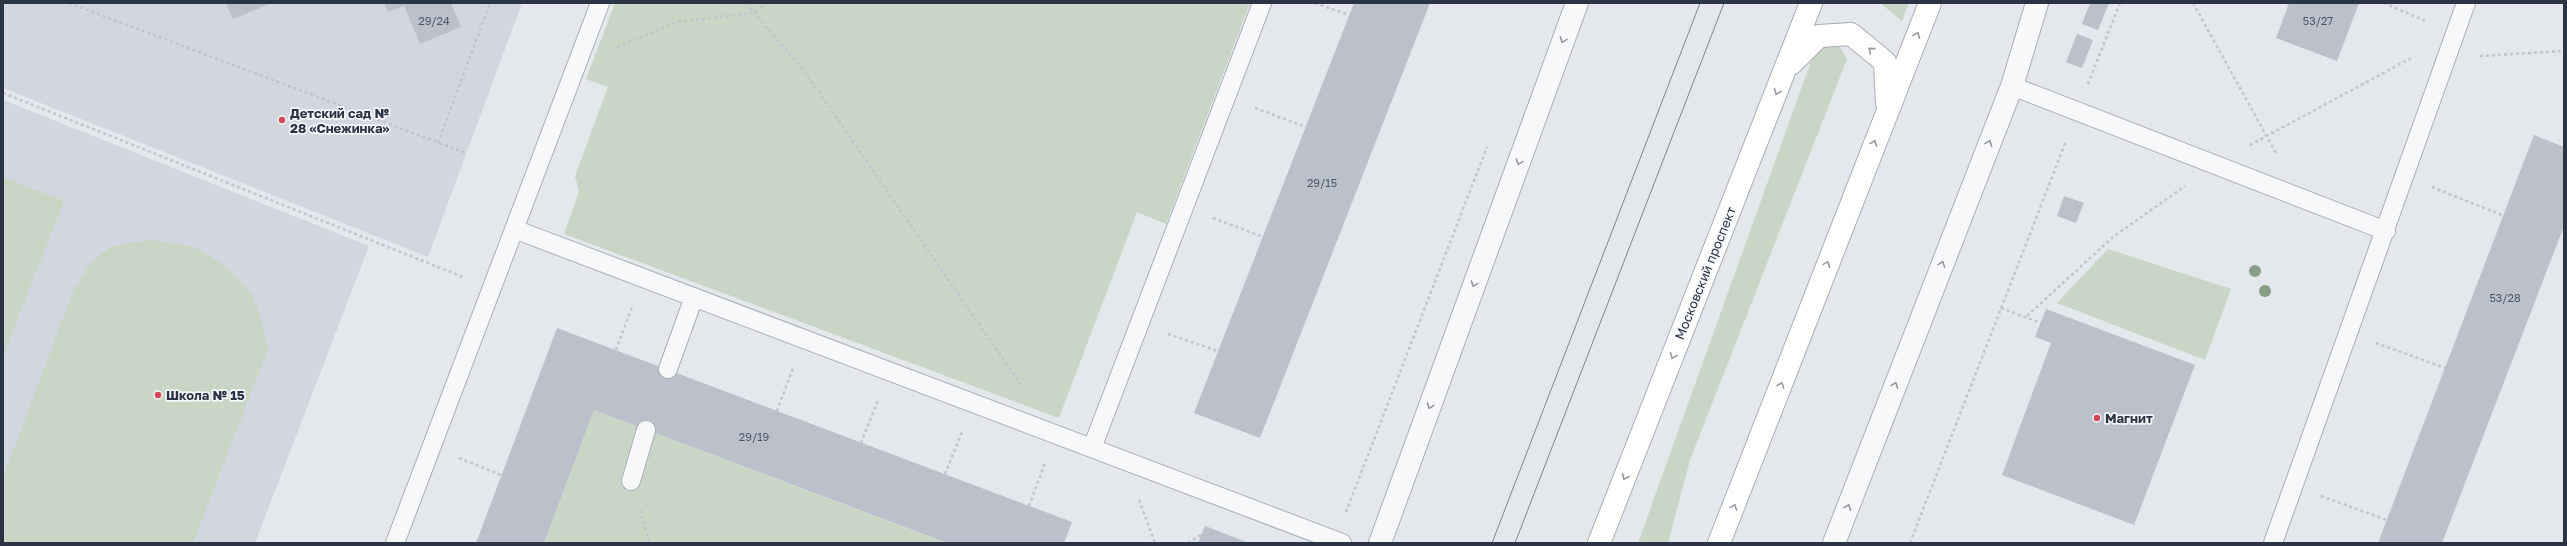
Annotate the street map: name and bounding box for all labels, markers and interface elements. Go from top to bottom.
house number: 29/24 [418,14,450,27]
house number: 53/27 [2303,14,2333,27]
one-way arrow [1913,31,1921,38]
one-way arrow [1560,36,1568,43]
one-way arrow [1868,48,1875,55]
one-way arrow [1773,88,1781,95]
place label: Детский сад № 28 «Снежинка» [290,105,389,136]
marker: Детский сад № 28 «Снежинка» [277,115,287,125]
one-way arrow [1870,139,1878,146]
one-way arrow [1985,140,1993,147]
one-way arrow [1515,158,1523,165]
house number: 29/15 [1307,176,1337,189]
street label: Московский проспект [1671,204,1739,342]
one-way arrow [1823,261,1831,268]
one-way arrow [1938,261,1946,268]
one-way arrow [1471,280,1479,287]
house number: 53/28 [2489,291,2521,304]
one-way arrow [1669,352,1677,359]
one-way arrow [1776,382,1784,389]
one-way arrow [1890,382,1898,390]
place label: Школа № 15 [166,387,245,403]
marker: Школа № 15 [153,390,163,400]
one-way arrow [1426,403,1434,410]
place label: Магнит [2105,410,2153,426]
marker: Магнит [2092,413,2102,423]
house number: 29/19 [739,430,769,443]
one-way arrow [1621,473,1629,480]
one-way arrow [1729,503,1737,510]
one-way arrow [1844,503,1852,510]

